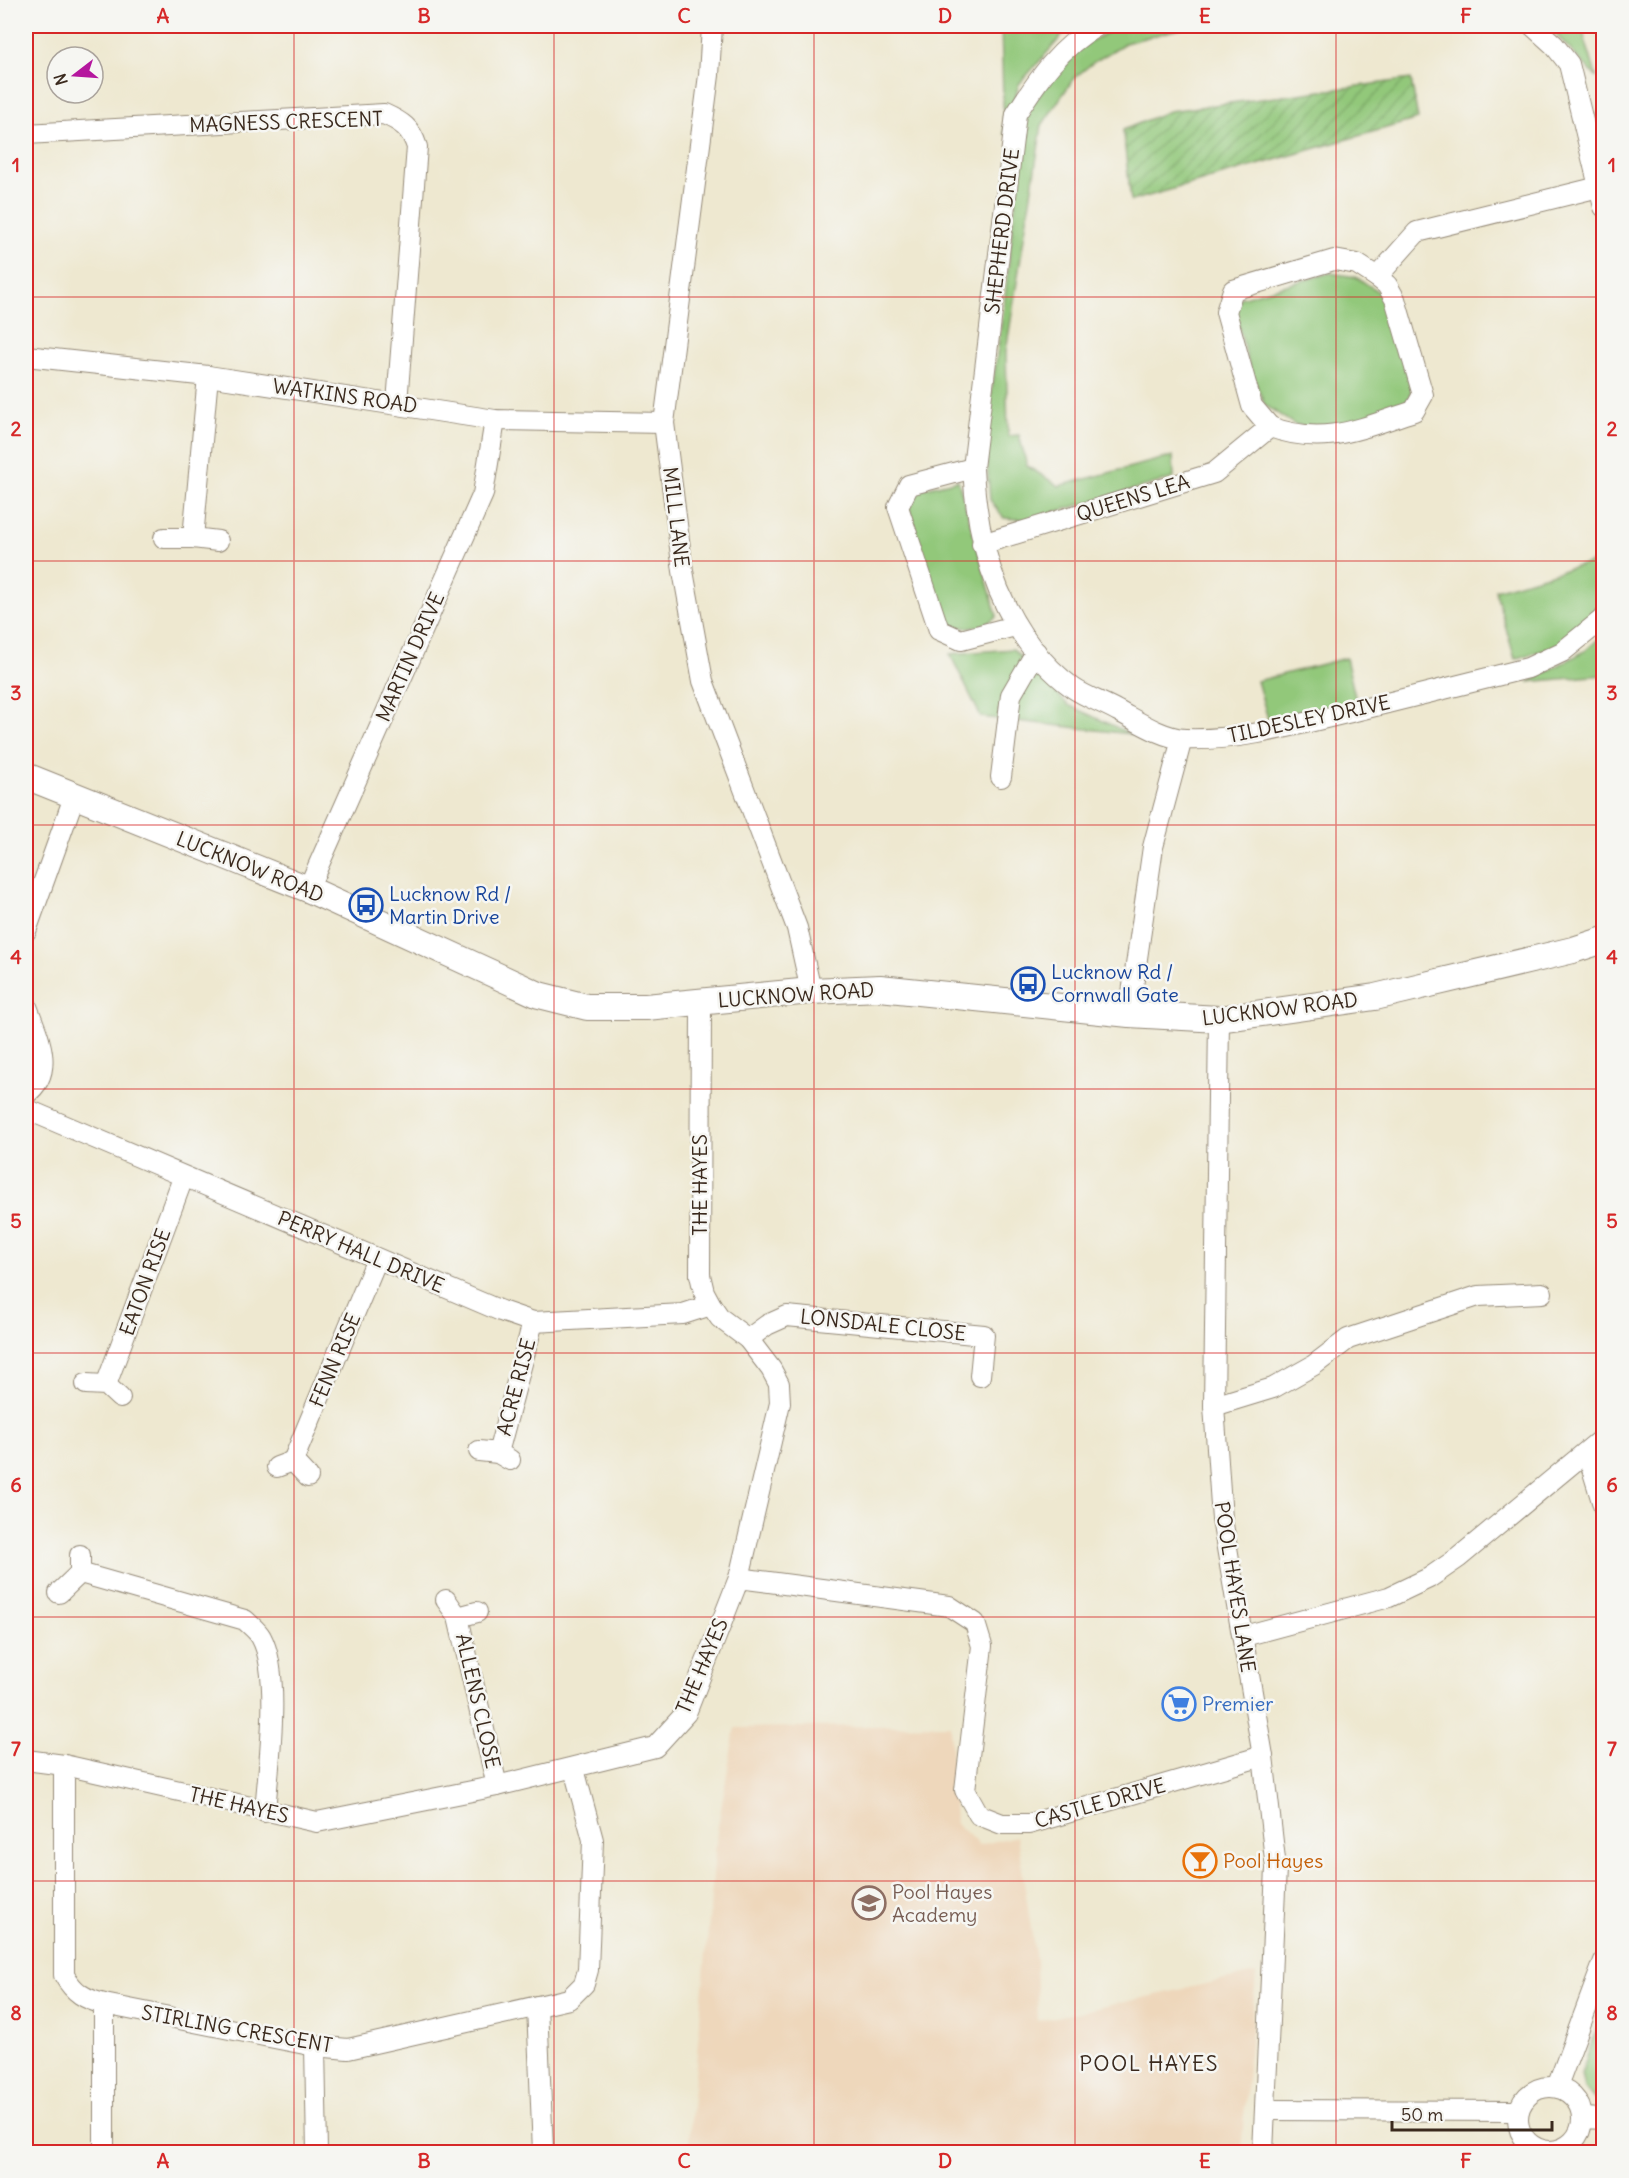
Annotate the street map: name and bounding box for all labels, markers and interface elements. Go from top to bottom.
text: A [157,3,170,28]
text: B [417,3,431,28]
text: C [677,3,691,28]
text: D [938,3,952,28]
text: E [1199,3,1211,28]
text: F [1460,3,1472,28]
north arrow [45,45,105,105]
text: N [49,71,72,88]
street label: MAGNESS CRESCENT [189,106,383,137]
street label: SHEPHERD DRIVE [979,147,1024,315]
text: 1 [12,152,20,177]
text: 1 [1608,152,1616,177]
street label: WATKINS ROAD [271,373,419,418]
text: 2 [11,416,22,441]
text: 2 [1607,416,1618,441]
street label: MILL LANE [658,465,695,568]
street label: QUEENS LEA [1073,468,1193,527]
street label: MARTIN DRIVE [370,588,449,725]
text: 3 [10,680,22,705]
text: 3 [1606,680,1618,705]
street label: TILDESLEY DRIVE [1225,689,1392,748]
street label: LUCKNOW ROAD [173,826,328,907]
place label: Lucknow Rd / Martin Drive [389,881,511,929]
bus stop icon: Lucknow Rd / Martin Drive [348,887,384,923]
text: 4 [10,944,22,969]
text: 4 [1606,944,1618,969]
place label: Lucknow Rd / Cornwall Gate [1051,959,1179,1007]
bus stop icon: Lucknow Rd / Cornwall Gate [1010,966,1046,1002]
street label: LUCKNOW ROAD [717,977,875,1012]
street label: LUCKNOW ROAD [1201,987,1359,1030]
street label: THE HAYES [687,1134,712,1236]
street label: PERRY HALL DRIVE [274,1205,448,1298]
text: 5 [10,1208,22,1233]
text: 5 [1606,1208,1618,1233]
street label: EATON RISE [114,1225,175,1339]
street label: LONSDALE CLOSE [799,1303,967,1346]
street label: FENN RISE [304,1309,366,1411]
street label: ACRE RISE [491,1336,540,1438]
text: 6 [10,1472,22,1497]
text: 6 [1606,1472,1618,1497]
street label: POOL HAYES LANE [1210,1500,1261,1674]
street label: THE HAYES [670,1614,733,1717]
street label: ALLENS CLOSE [451,1631,506,1771]
supermarket icon: Premier [1161,1686,1197,1722]
place label: Premier [1202,1691,1273,1716]
text: 7 [11,1736,21,1761]
text: 7 [1607,1736,1617,1761]
street label: CASTLE DRIVE [1032,1772,1168,1833]
street label: THE HAYES [187,1781,291,1828]
bar icon: Pool Hayes [1182,1843,1218,1879]
place label: Pool Hayes [1223,1848,1323,1873]
place label: Pool Hayes Academy [892,1879,992,1927]
school or university icon: Pool Hayes Academy [851,1885,887,1921]
street label: STIRLING CRESCENT [140,1999,334,2058]
text: 8 [10,2000,22,2025]
text: 8 [1606,2000,1618,2025]
district label: POOL HAYES [1079,2050,1219,2077]
scale bar [1392,2094,1552,2132]
text: 50 m [1401,2103,1443,2126]
text: A [157,2148,170,2173]
text: B [417,2148,431,2173]
text: C [677,2148,691,2173]
text: D [938,2148,952,2173]
text: E [1199,2148,1211,2173]
text: F [1460,2148,1472,2173]

